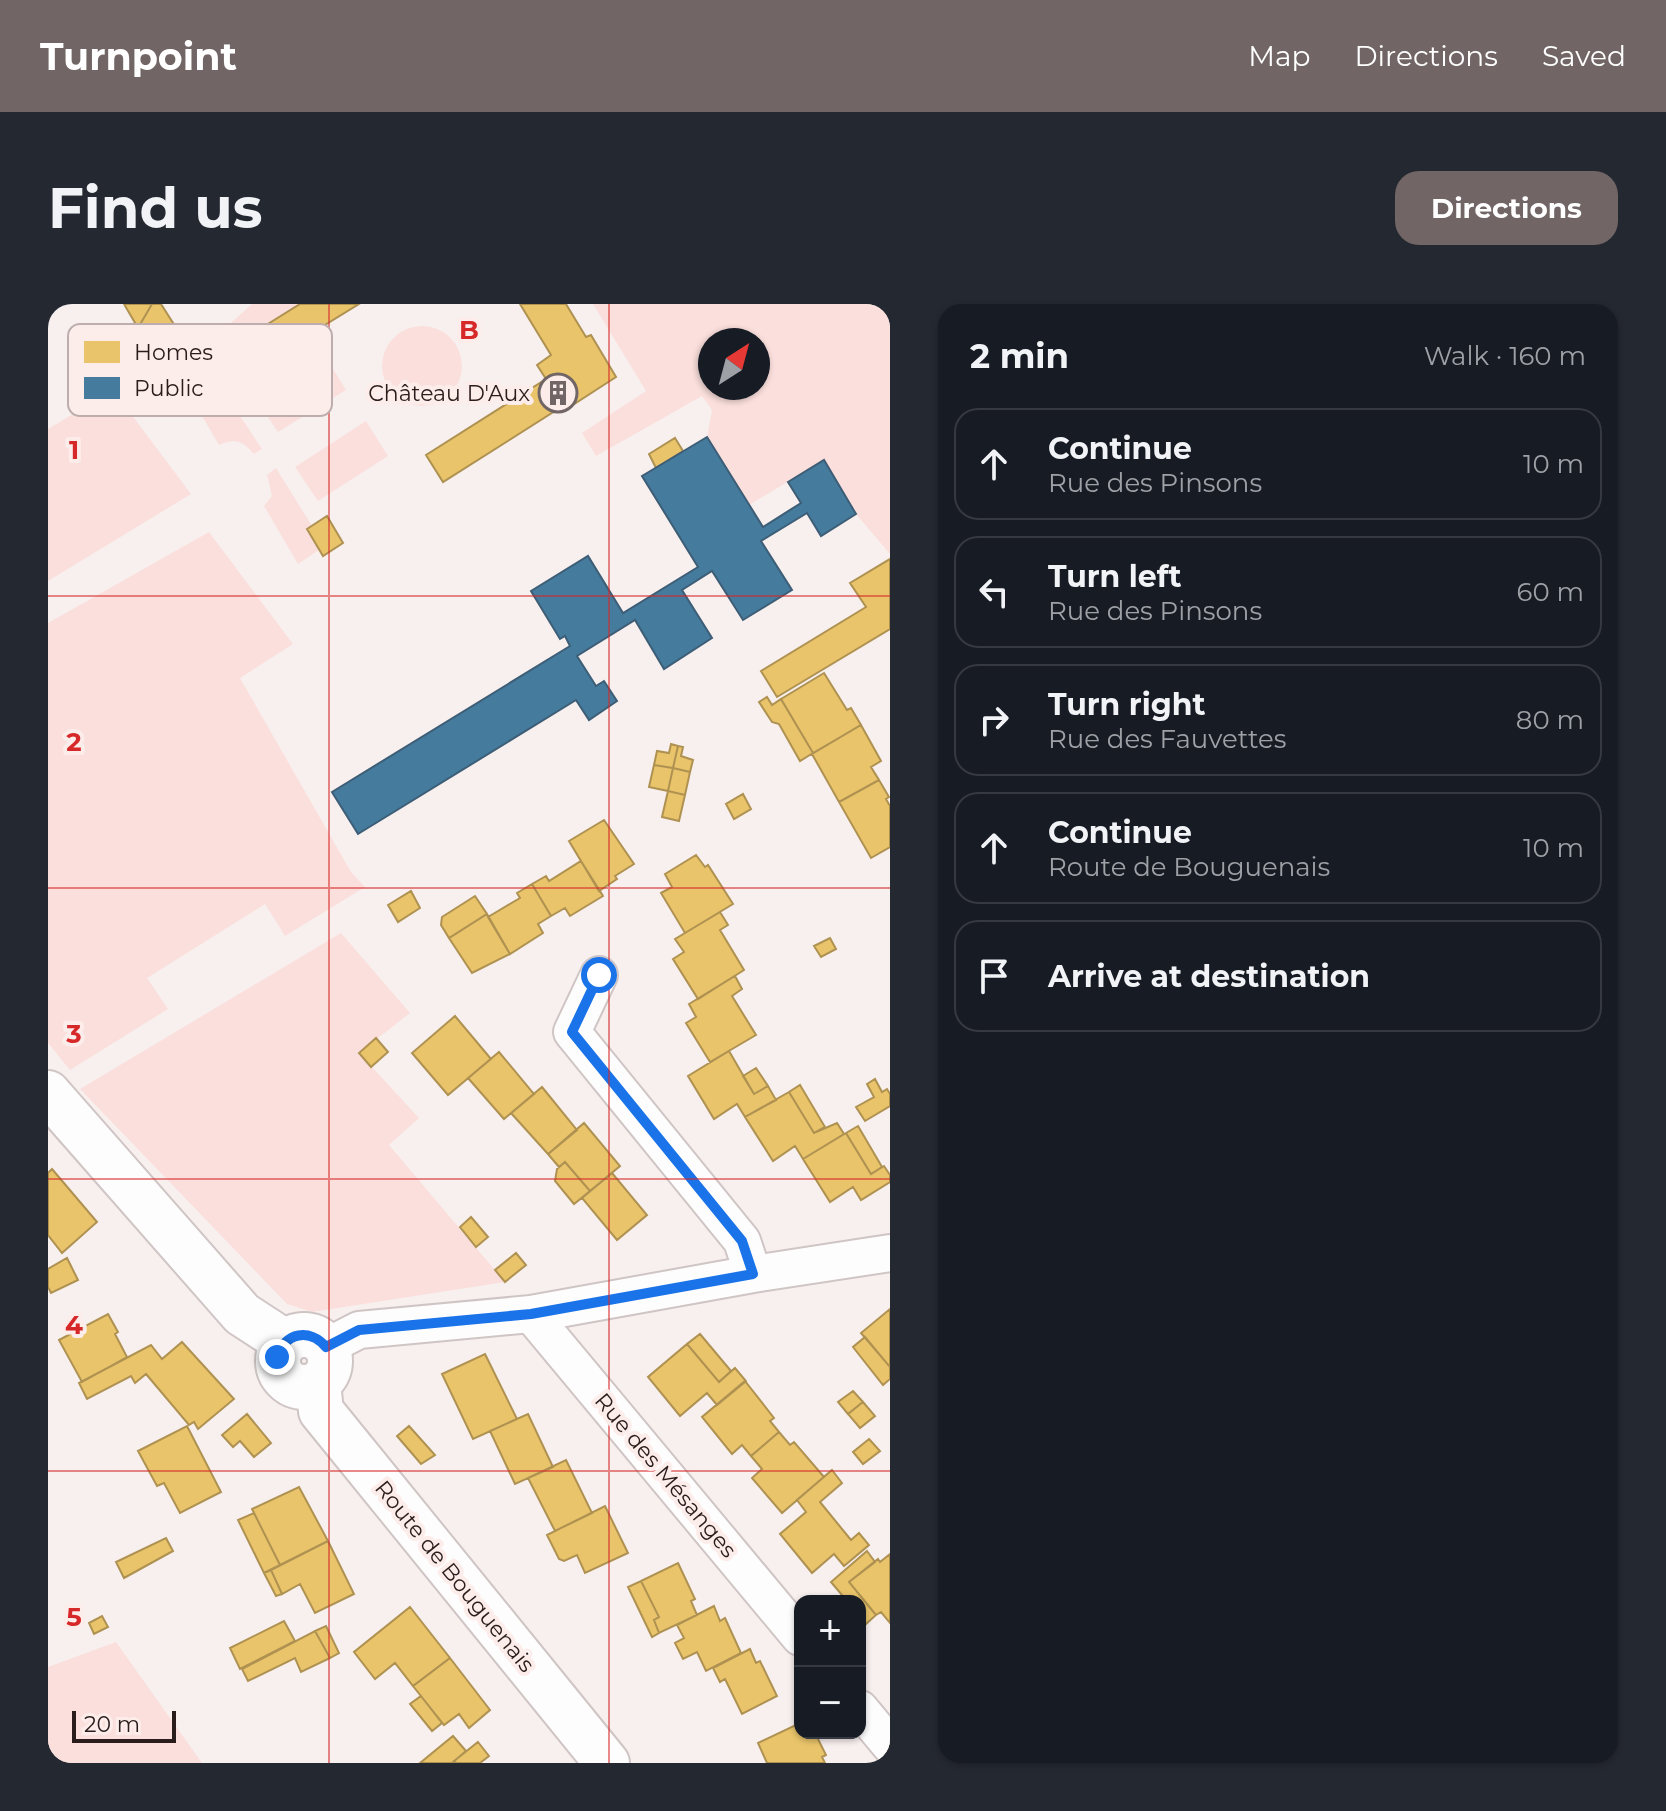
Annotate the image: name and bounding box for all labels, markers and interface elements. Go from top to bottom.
text: Turnpoint [40,33,237,80]
text: Map [1248,39,1310,73]
text: Directions [1354,39,1498,73]
text: Saved [1542,39,1626,73]
button: Directions [1395,171,1618,245]
text: Find us [48,174,262,242]
text: B [459,314,479,346]
legend [68,324,332,416]
north arrow [698,328,770,400]
text: 2 min [970,335,1069,377]
text: Homes [134,339,213,366]
text: Walk · 160 m [1424,340,1586,372]
building icon: Château D'Aux [537,372,579,414]
text: Public [134,375,204,402]
place label: Château D'Aux [368,380,530,407]
text: Continue [1048,430,1192,467]
text: 1 [69,434,79,466]
icon: ahead [972,442,1016,486]
text: 10 m [1523,448,1584,480]
text: Rue des Pinsons [1048,467,1262,499]
text: Turn left [1048,558,1181,595]
icon: left [972,570,1016,614]
text: 60 m [1517,576,1584,608]
text: Rue des Pinsons [1048,595,1262,627]
text: Turn right [1048,686,1205,723]
icon: right [972,698,1016,742]
text: 80 m [1516,704,1584,736]
text: Rue des Fauvettes [1048,723,1286,755]
text: 2 [66,726,82,758]
text: Continue [1048,814,1192,851]
icon: ahead [972,826,1016,870]
text: 10 m [1523,832,1584,864]
text: Route de Bouguenais [1048,851,1330,883]
icon: arrive [972,954,1016,998]
route start [581,957,617,993]
text: Arrive at destination [1048,958,1370,995]
text: 3 [65,1018,82,1050]
text: 4 [65,1309,83,1341]
route end [259,1339,295,1375]
street label: Rue des Mésanges [589,1388,742,1563]
street label: Route de Bouguenais [369,1475,540,1678]
map controls [794,1595,866,1739]
button: + [794,1595,866,1667]
text: 5 [66,1601,82,1633]
button: − [794,1667,866,1739]
scale bar [72,1707,176,1743]
text: 20 m [84,1711,140,1738]

